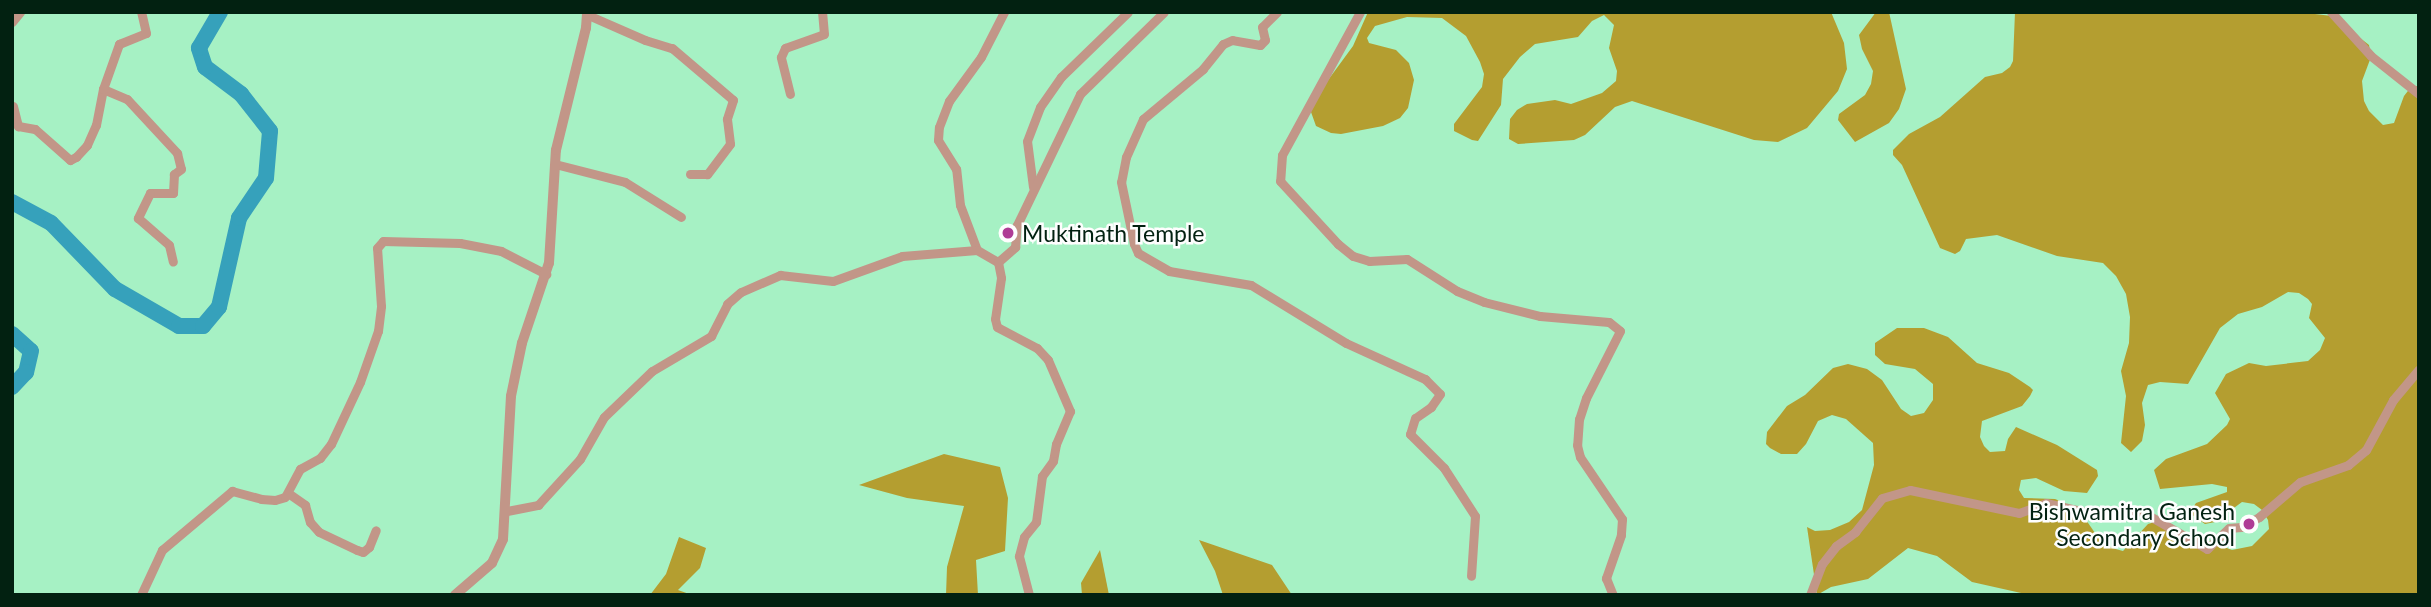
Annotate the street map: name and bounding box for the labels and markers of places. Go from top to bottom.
place label: Muktinath Temple [1022,219,1205,247]
marker: Muktinath Temple [1000,225,1016,241]
place label: Bishwamitra Ganesh Secondary School [2029,497,2235,551]
marker: Bishwamitra Ganesh Secondary School [2241,516,2257,532]

